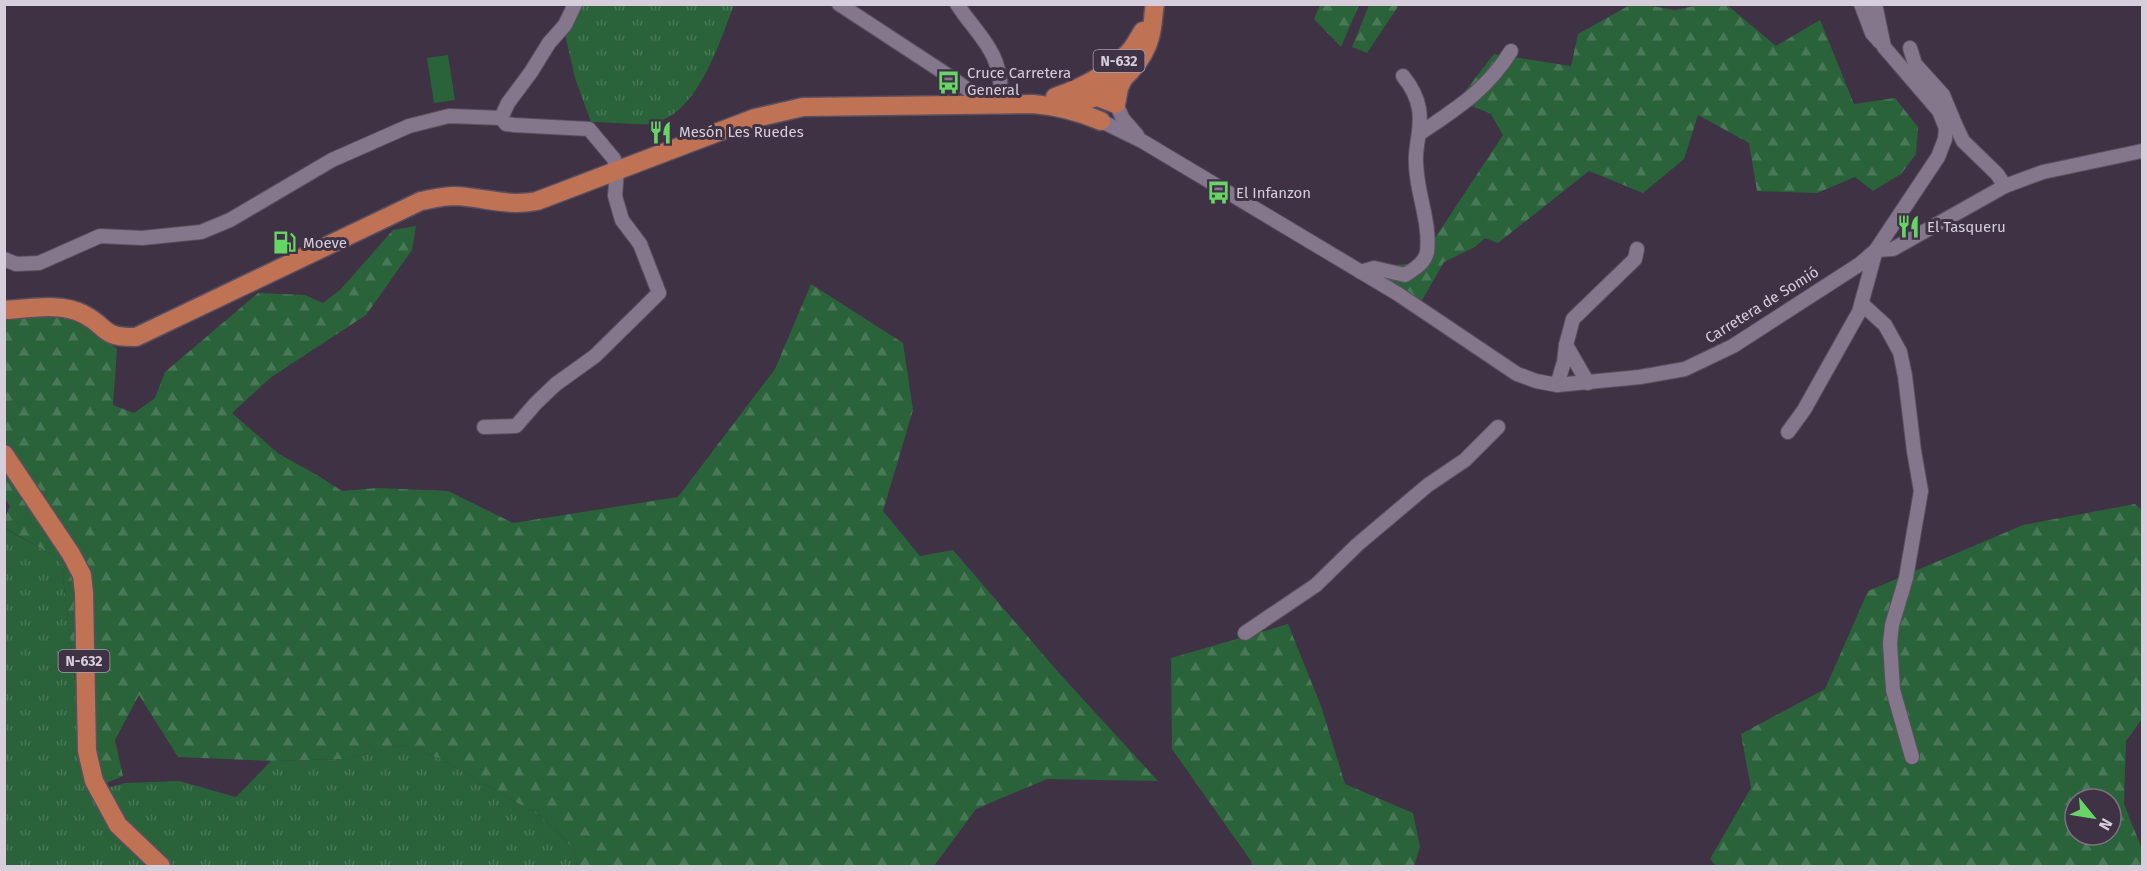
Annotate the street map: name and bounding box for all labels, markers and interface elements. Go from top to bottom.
road number: N-632 [1094,50,1144,72]
place label: Cruce Carretera General [967,64,1071,99]
bus stop icon: Cruce Carretera General [936,69,962,95]
restaurant icon: Mesón Les Ruedes [648,119,674,145]
place label: Mesón Les Ruedes [679,123,804,141]
bus stop icon: El Infanzon [1205,180,1231,206]
place label: El Infanzon [1236,184,1311,202]
restaurant icon: El Tasqueru [1896,214,1922,240]
place label: El Tasqueru [1927,218,2006,236]
fuel station icon: Moeve [272,230,298,256]
place label: Moeve [303,234,347,252]
street label: Carretera de Somió [1702,263,1822,347]
road number: N-632 [58,650,110,672]
north arrow [2063,787,2123,847]
text: N [2095,815,2116,834]

